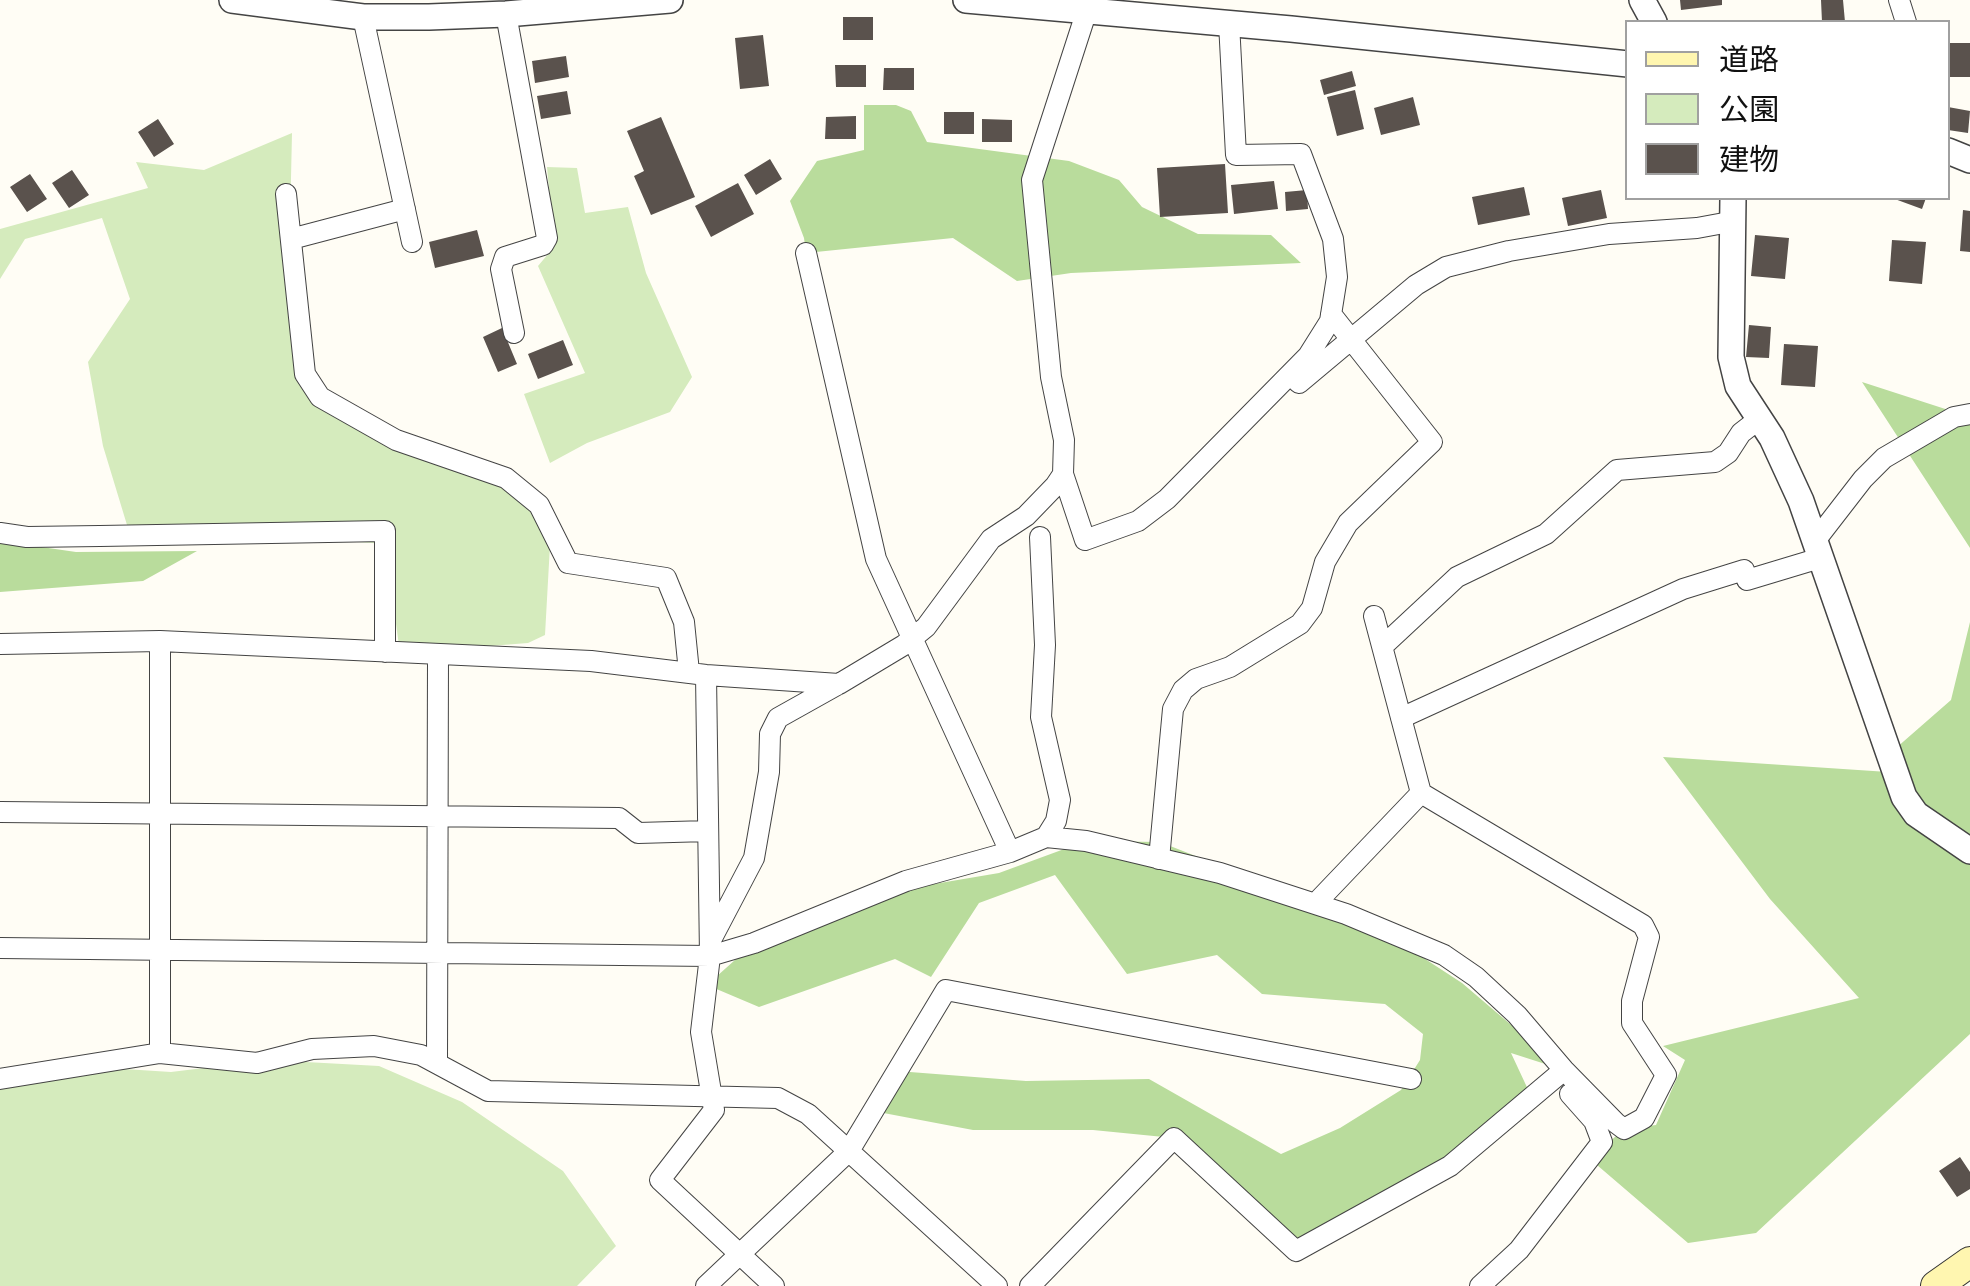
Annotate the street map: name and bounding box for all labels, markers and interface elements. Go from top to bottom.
legend [1625,20,1950,200]
text: 道路 [1719,38,1779,84]
text: 公園 [1719,88,1779,134]
text: 建物 [1719,138,1779,184]

